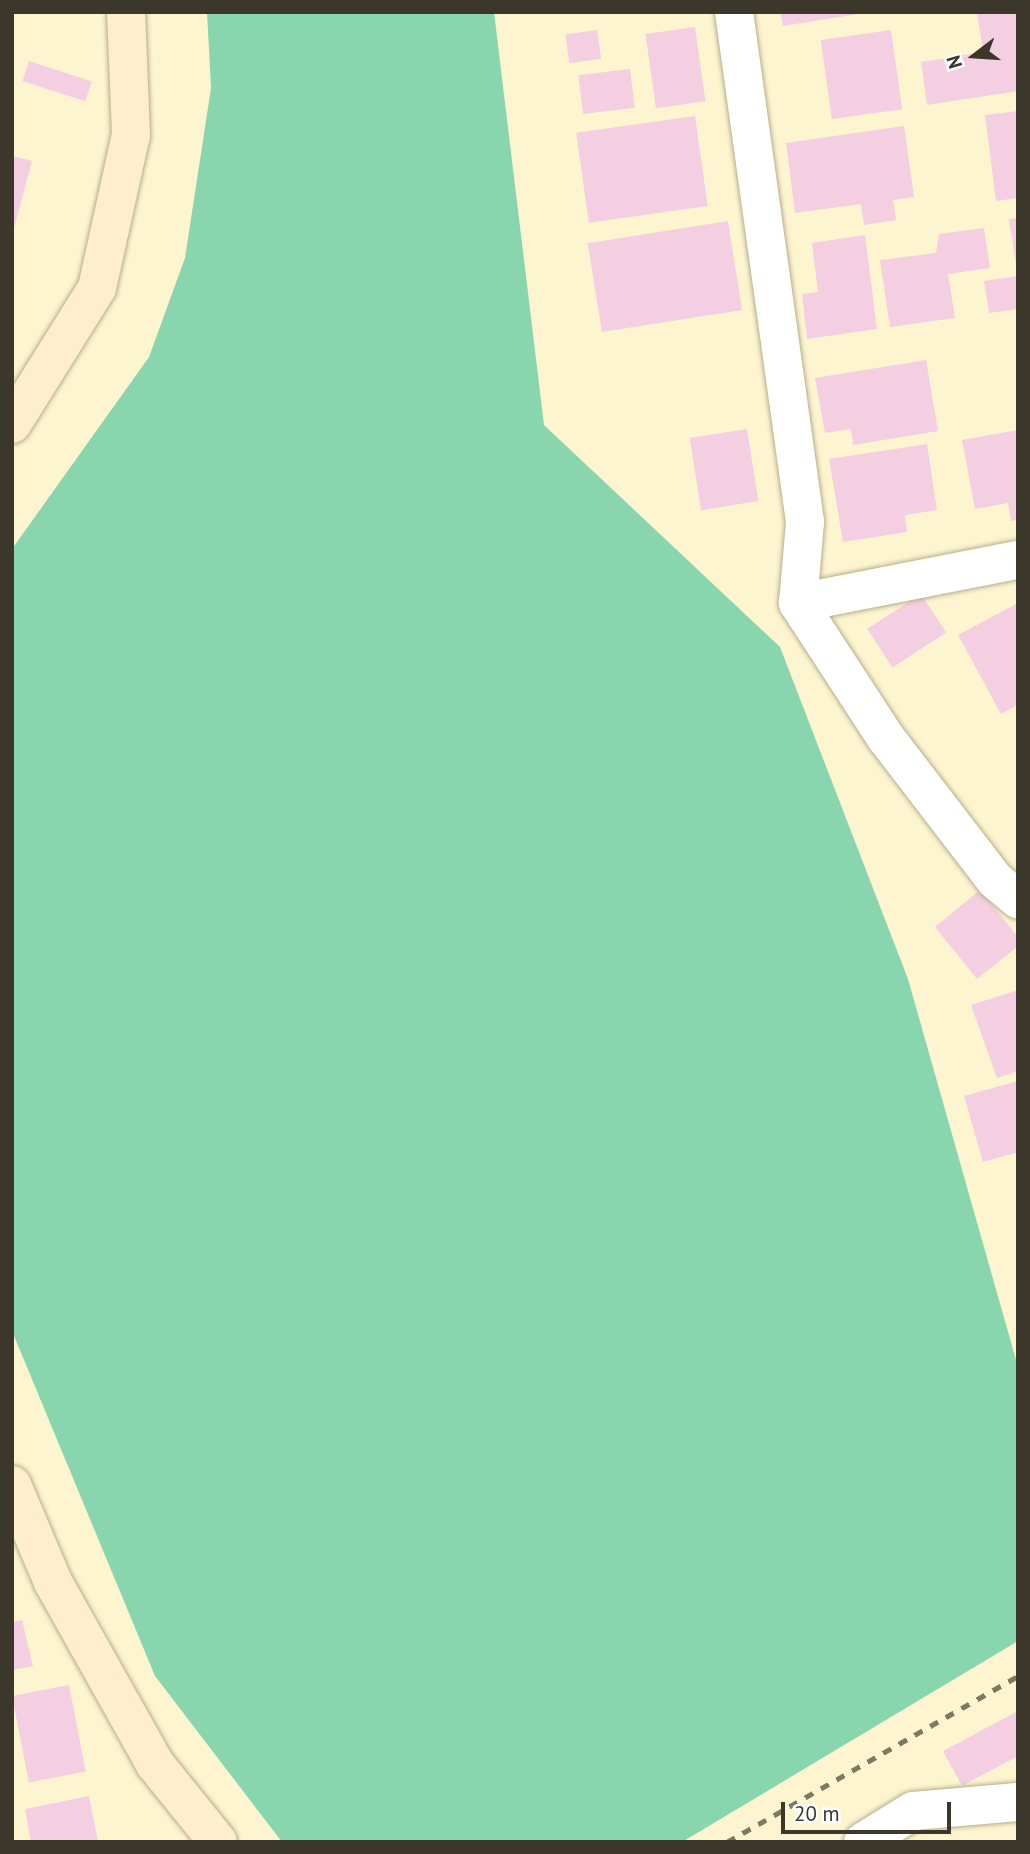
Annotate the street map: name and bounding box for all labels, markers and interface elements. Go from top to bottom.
north arrow [939,21,1009,91]
text: N [941,53,967,72]
scale bar [785,1787,955,1831]
text: 20 m [794,1800,840,1827]

